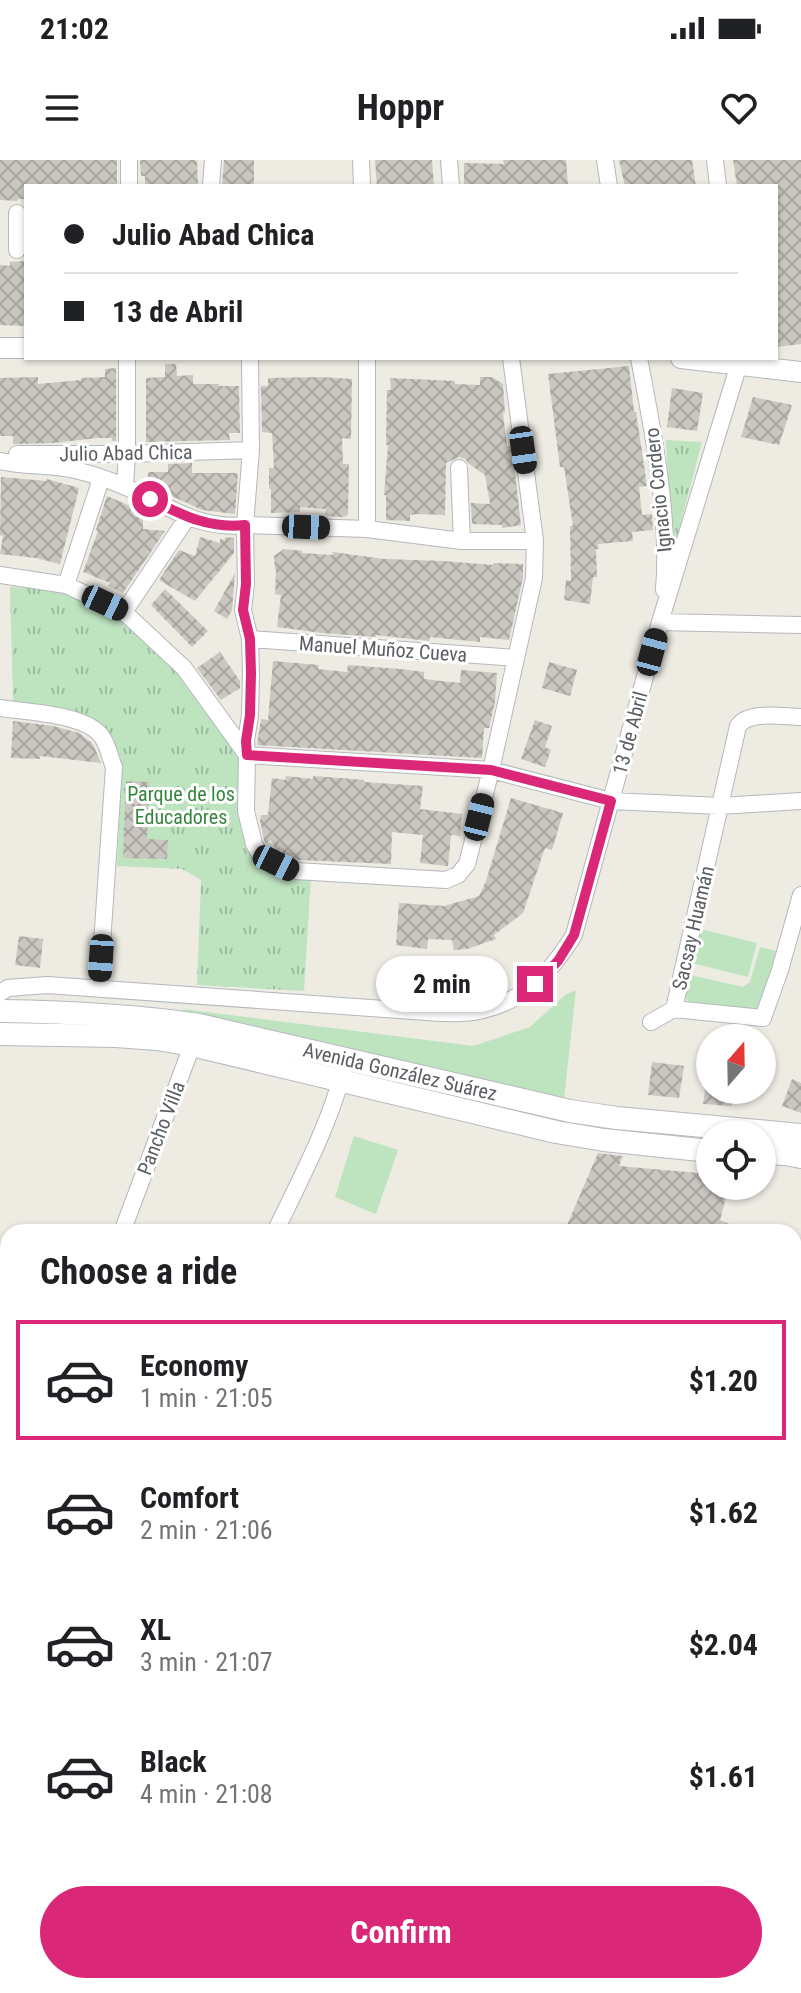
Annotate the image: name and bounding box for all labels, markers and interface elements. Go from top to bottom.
text: 21:02 [40,11,109,46]
icon: menu [40,86,84,130]
icon: heart [717,86,761,130]
text: Hoppr [357,87,444,129]
text: Julio Abad Chica [112,217,314,252]
text: 13 de Abril [112,294,243,329]
car [508,425,538,475]
street label: Ignacio Cordero [640,427,676,553]
street label: Julio Abad Chica [59,440,193,466]
route start [132,481,168,517]
car [282,514,330,540]
car [78,582,132,624]
car [634,626,670,678]
street label: Manuel Muñoz Cueva [298,631,468,667]
street label: 13 de Abril [607,689,653,777]
park label: Parque de los Educadores [127,782,235,829]
car [462,791,496,843]
car [249,842,303,884]
street label: Sacsay Huamán [667,864,719,992]
car [87,933,115,983]
callout: 2 min [375,956,507,1012]
route end [517,966,553,1002]
text: 2 min [413,969,471,999]
north arrow [696,1024,776,1104]
map controls [696,1024,776,1200]
street label: Avenida González Suárez [301,1038,499,1106]
street label: Pancho Villa [132,1078,190,1178]
button: locate [696,1120,776,1200]
text: Choose a ride [40,1251,237,1293]
icon: car [44,1344,116,1416]
text: Economy [140,1348,248,1383]
text: $1.20 [689,1363,758,1398]
text: 1 min · 21:05 [140,1383,273,1413]
icon: car [44,1476,116,1548]
text: Comfort [140,1480,239,1515]
text: $1.62 [689,1495,758,1530]
text: 2 min · 21:06 [140,1515,273,1545]
icon: car [44,1608,116,1680]
text: XL [140,1612,171,1647]
text: $2.04 [689,1627,758,1662]
text: 3 min · 21:07 [140,1647,273,1677]
icon: car [44,1740,116,1812]
text: Black [140,1744,207,1779]
text: $1.61 [689,1759,758,1794]
text: 4 min · 21:08 [140,1779,273,1809]
button: Confirm [40,1886,762,1978]

